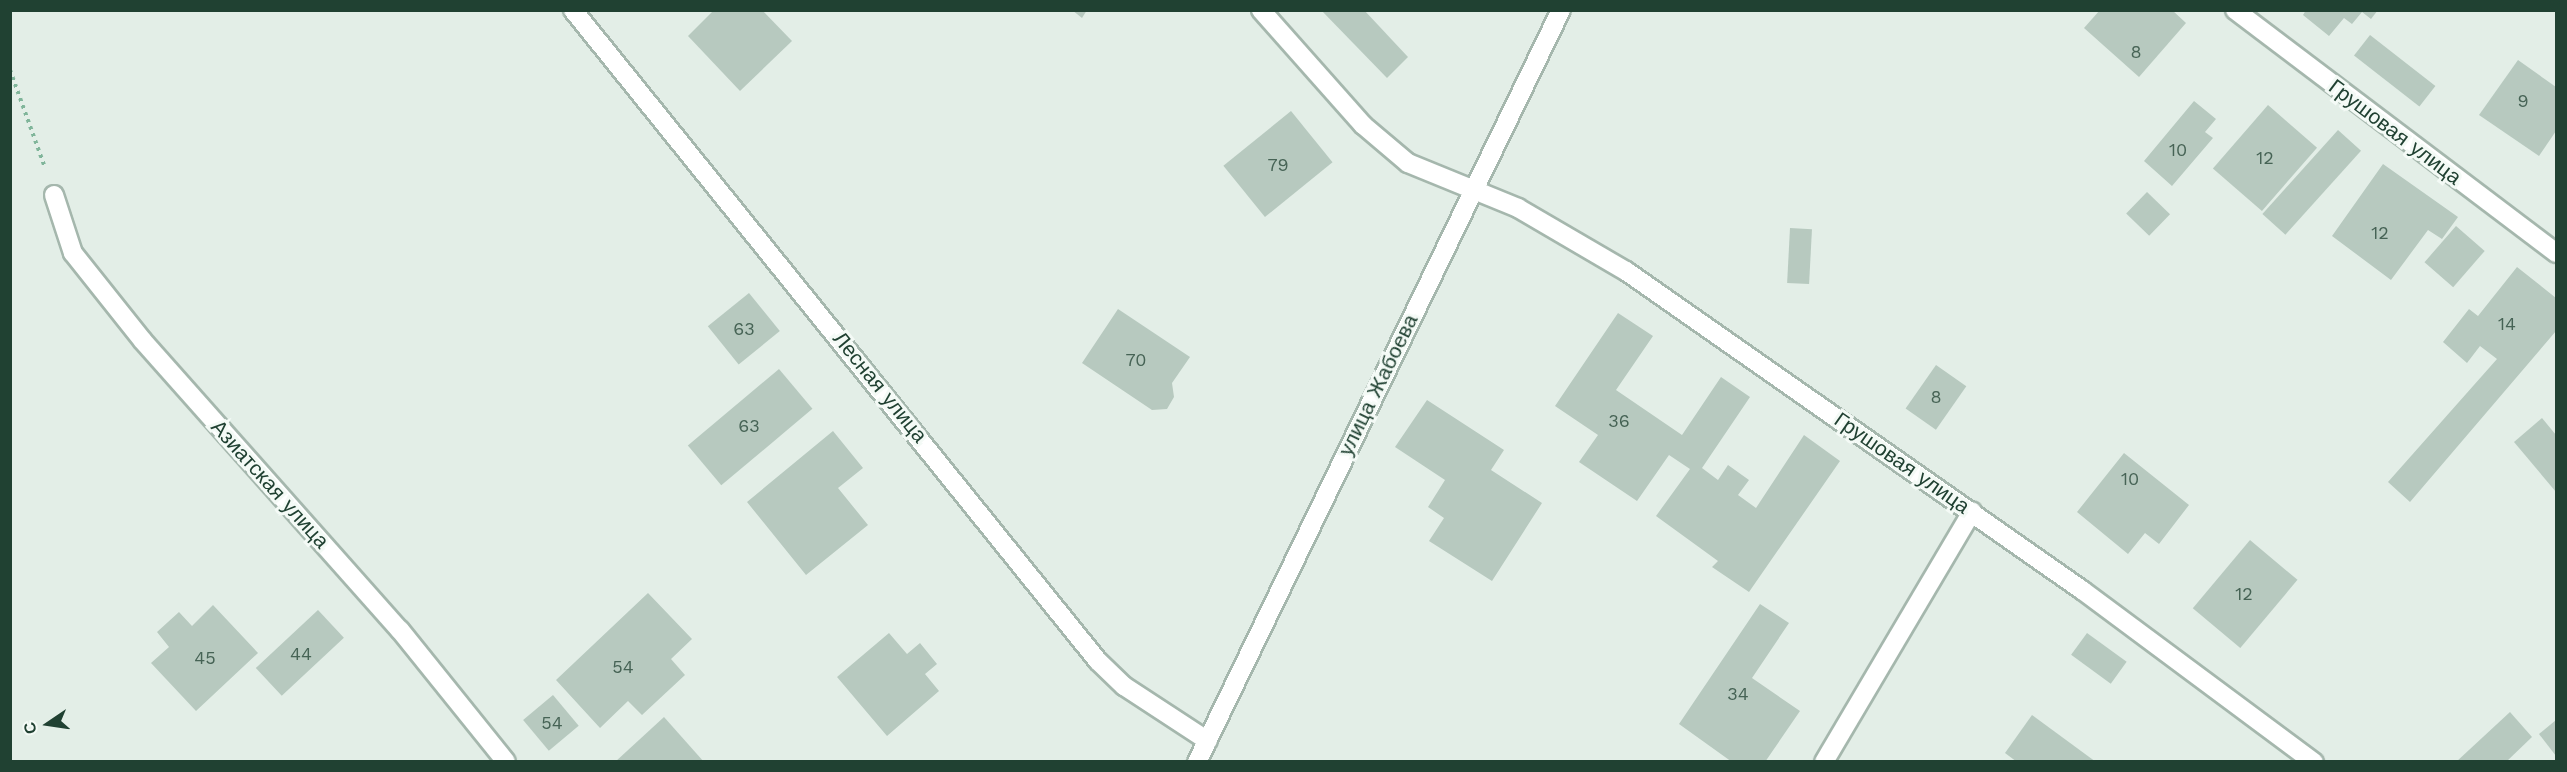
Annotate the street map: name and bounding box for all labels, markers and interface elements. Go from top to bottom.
house number: 8 [2130,41,2142,63]
street label: Грушовая улица [2324,74,2466,190]
house number: 9 [2517,90,2529,112]
house number: 10 [2169,139,2187,161]
house number: 12 [2256,147,2274,169]
house number: 79 [1267,154,1289,176]
house number: 12 [2371,222,2389,244]
street label: улица Жабоева [1333,310,1423,460]
house number: 14 [2498,313,2516,335]
house number: 63 [733,318,755,340]
street label: Лесная улица [828,326,932,448]
house number: 70 [1126,349,1146,371]
house number: 8 [1930,386,1942,408]
street label: Грушовая улица [1829,407,1975,519]
house number: 36 [1608,410,1630,432]
street label: Азиатская улица [206,415,334,553]
house number: 63 [738,415,760,437]
house number: 10 [2121,468,2139,490]
house number: 12 [2235,583,2253,605]
house number: 44 [290,643,312,665]
house number: 45 [194,647,216,669]
house number: 54 [612,656,634,678]
house number: 34 [1727,683,1749,705]
north arrow [18,694,78,754]
house number: 54 [541,712,563,734]
text: С [19,720,41,736]

